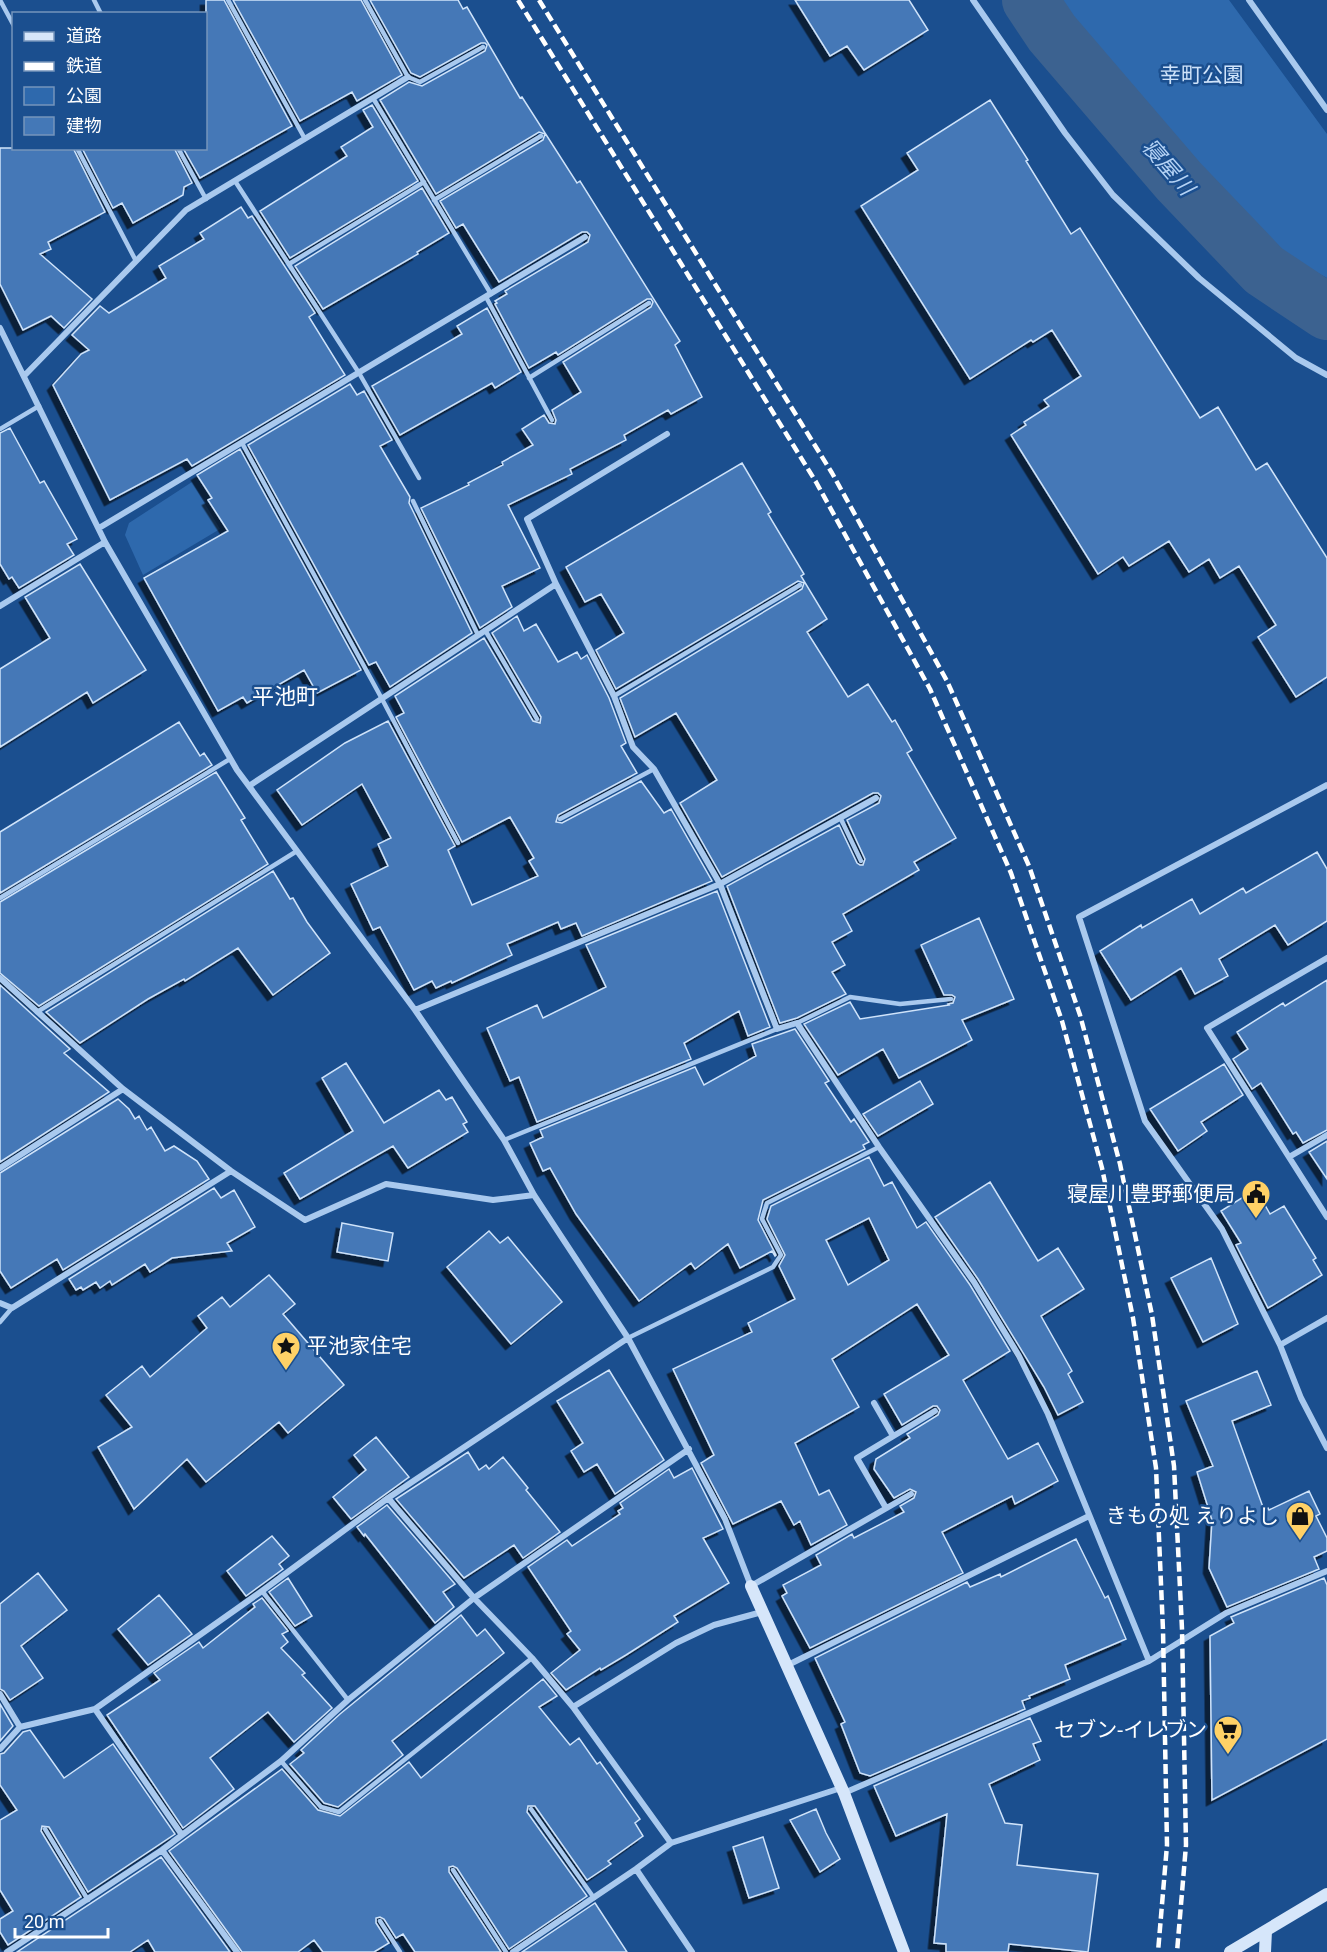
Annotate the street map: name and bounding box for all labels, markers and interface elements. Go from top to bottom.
legend [12,12,207,150]
text: 道路 [66,25,102,46]
text: 鉄道 [66,55,102,76]
park label: 幸町公園 [1160,63,1244,87]
text: 公園 [66,85,102,106]
text: 建物 [66,115,102,136]
water label: 寝屋川 [1137,134,1200,202]
district label: 平池町 [252,684,318,709]
public building icon: 寝屋川豊野郵便局 [1240,1178,1272,1220]
place label: 寝屋川豊野郵便局 [1067,1182,1235,1206]
place icon: 平池家住宅 [270,1330,302,1372]
place label: 平池家住宅 [307,1334,412,1358]
shop icon: きもの処 えりよし [1284,1500,1316,1542]
place label: きもの処 えりよし [1106,1504,1279,1528]
supermarket icon: セブン-イレブン [1212,1714,1244,1756]
place label: セブン-イレブン [1054,1718,1207,1742]
scale bar [15,1901,108,1939]
text: 20 m [24,1911,64,1932]

